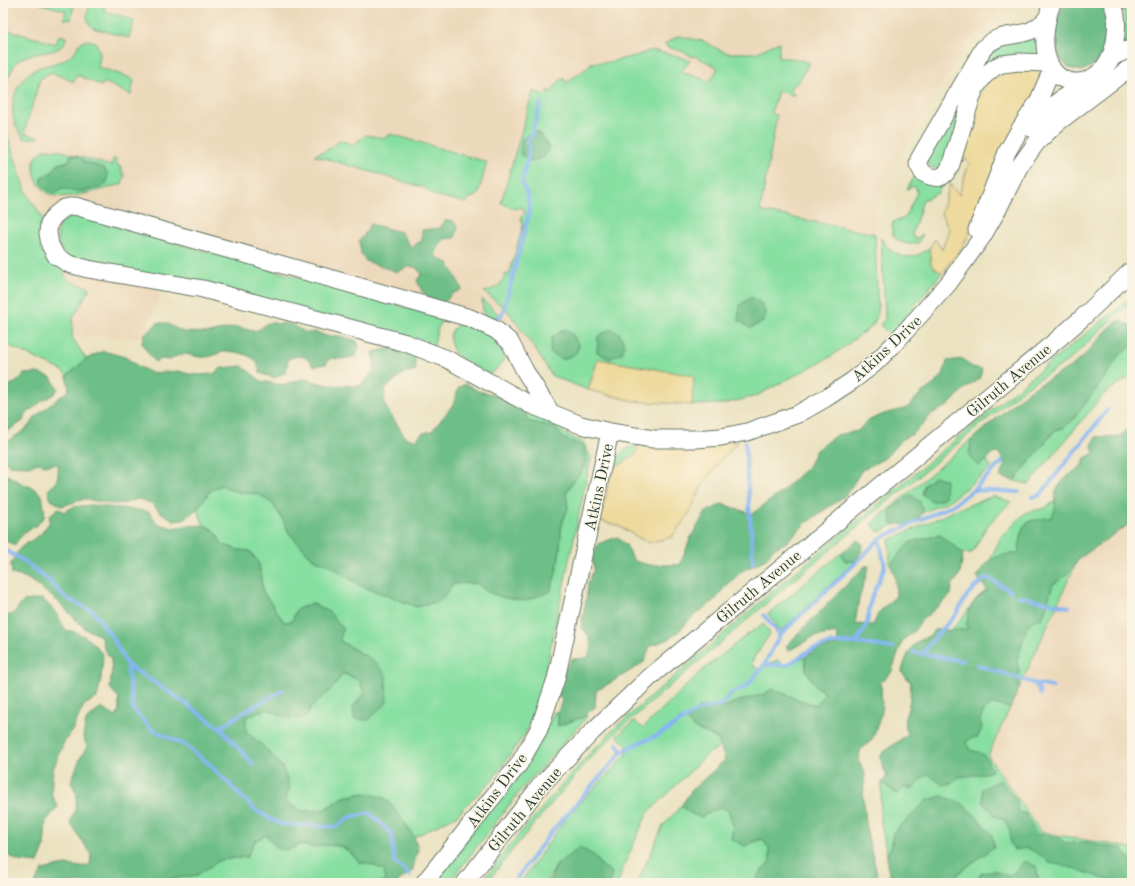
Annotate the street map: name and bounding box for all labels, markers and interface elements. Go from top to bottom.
street label: Atkins Drive [849,313,925,386]
street label: Gilruth Avenue [964,342,1055,421]
street label: Atkins Drive [583,442,617,533]
street label: Gilruth Avenue [714,548,805,627]
street label: Atkins Drive [464,751,531,832]
street label: Gilruth Avenue [486,765,565,856]

